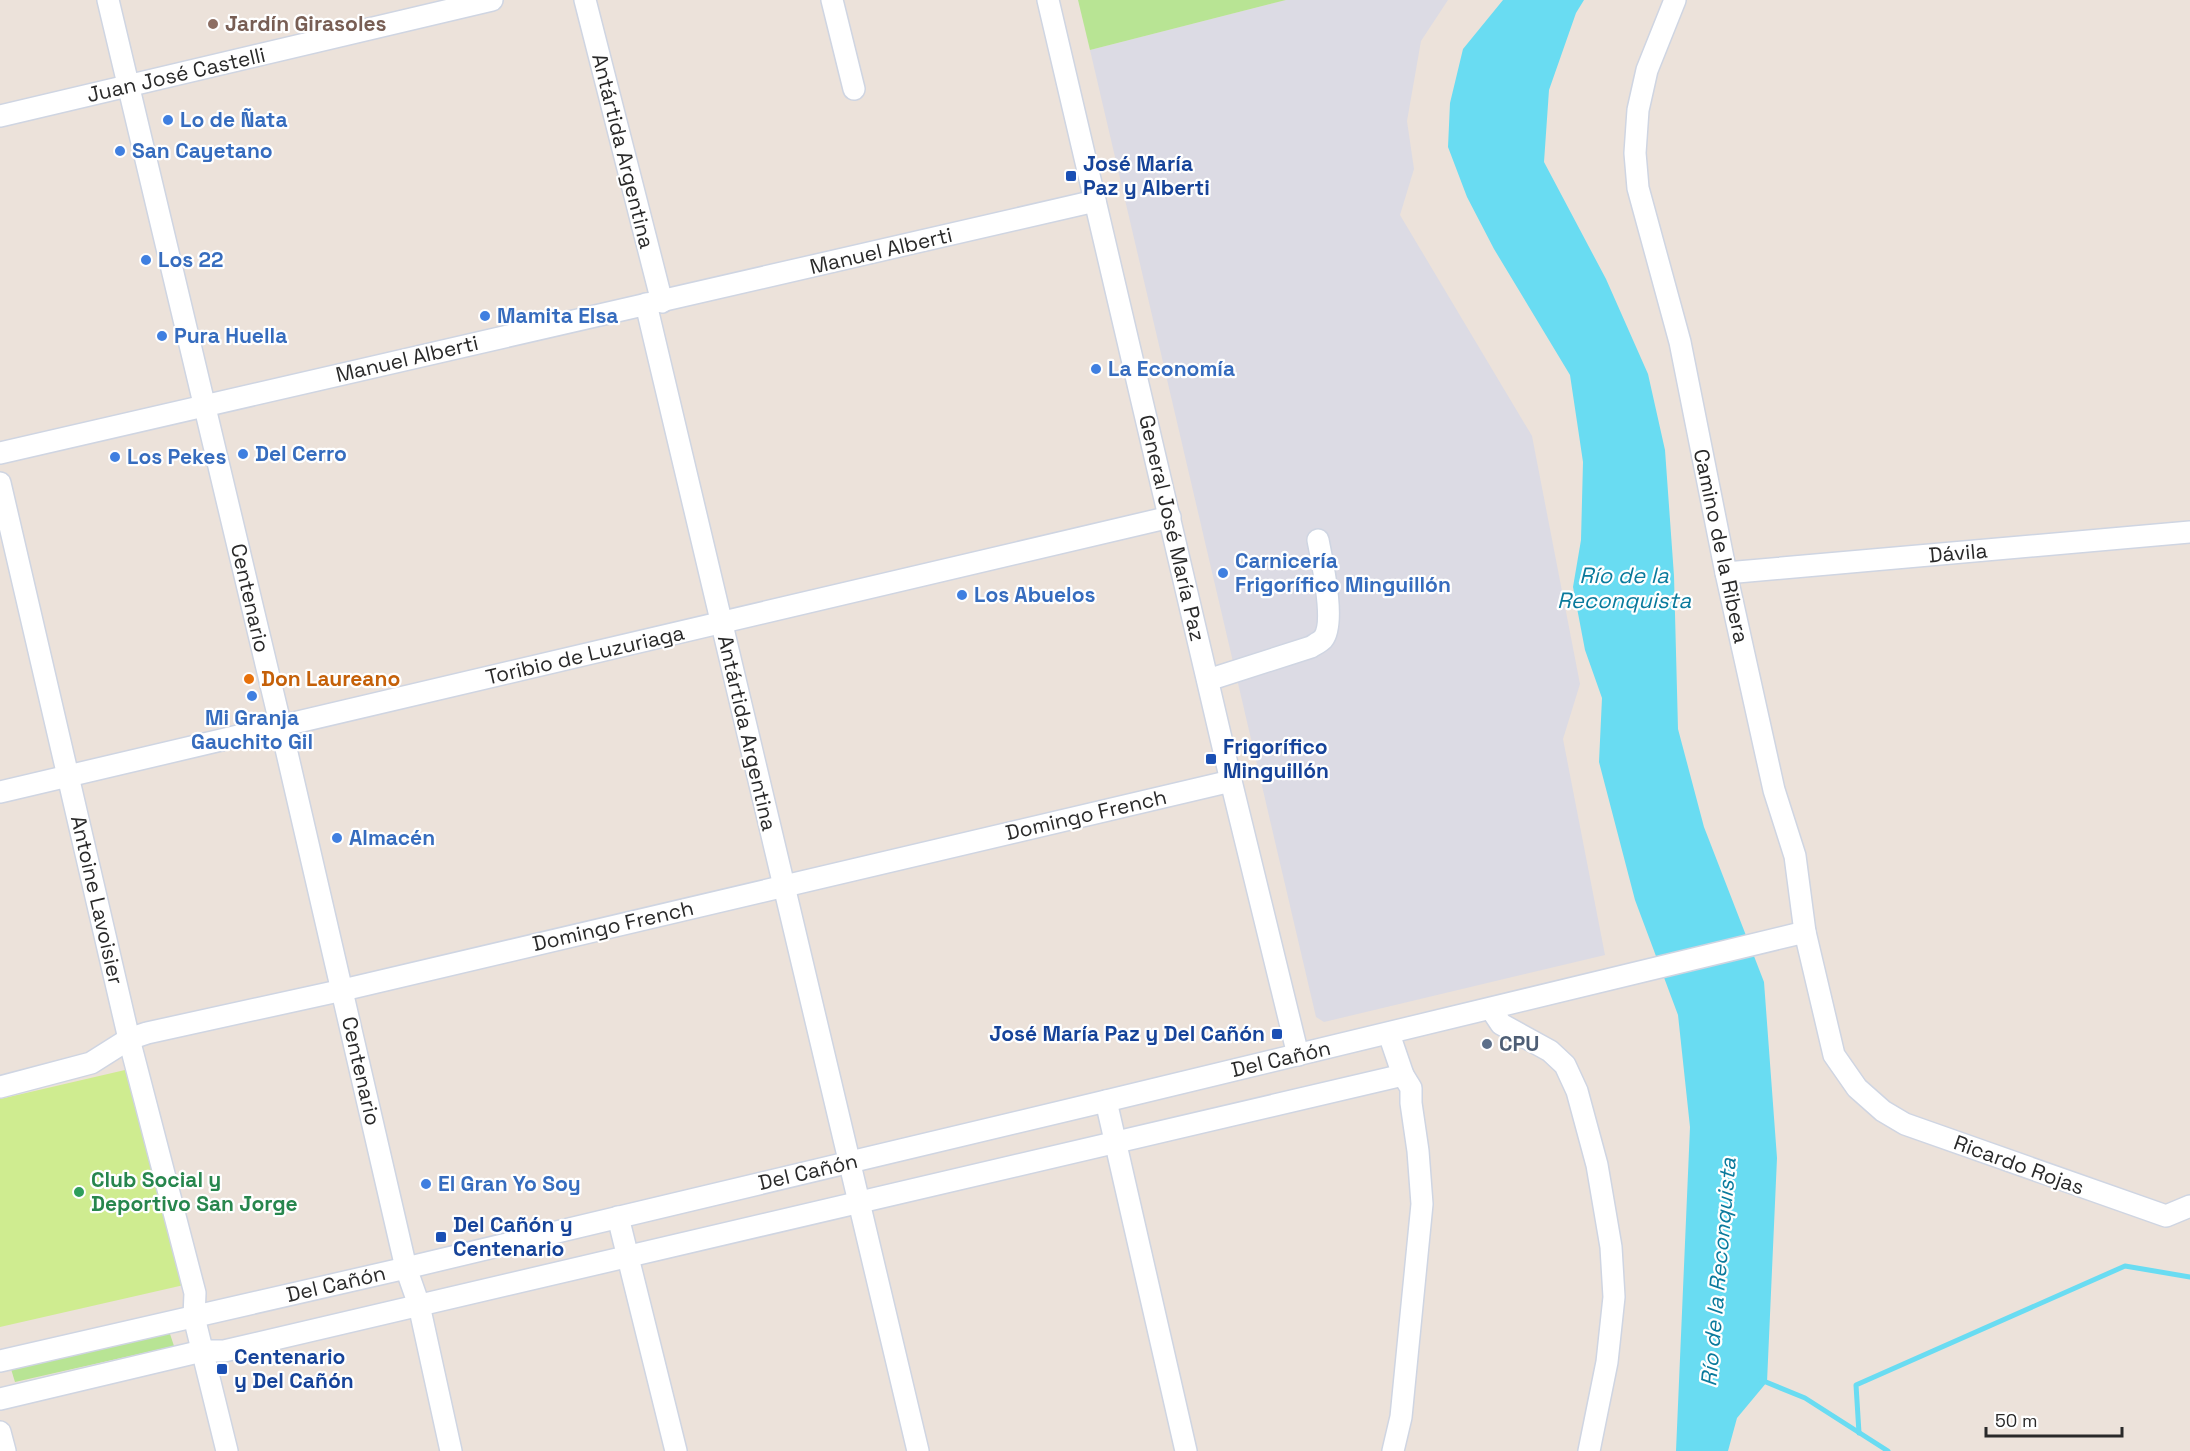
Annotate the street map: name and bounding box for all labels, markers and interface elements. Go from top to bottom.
place label: Jardín Girasoles [225,10,387,37]
marker: Jardín Girasoles [206,17,220,31]
street label: Juan José Castelli [84,41,268,108]
street label: Antártida Argentina [586,51,661,251]
place label: Lo de Ñata [180,106,288,133]
marker: Lo de Ñata [161,113,175,127]
place label: San Cayetano [132,137,273,164]
marker: San Cayetano [113,144,127,158]
place label: José María Paz y Alberti [1083,150,1210,201]
marker: José María Paz y Alberti [1064,169,1078,183]
street label: Manuel Alberti [807,221,955,280]
place label: Los 22 [158,246,224,273]
marker: Los 22 [139,253,153,267]
place label: Mamita Elsa [497,302,619,329]
marker: Mamita Elsa [478,309,492,323]
place label: Pura Huella [174,322,287,349]
marker: Pura Huella [155,329,169,343]
street label: Manuel Alberti [333,329,481,388]
place label: La Economía [1108,355,1235,382]
marker: La Economía [1089,362,1103,376]
street label: General José María Paz [1133,412,1212,644]
place label: Del Cerro [255,440,347,467]
place label: Los Pekes [127,443,226,470]
street label: Camino de la Ribera [1688,446,1755,646]
marker: Del Cerro [236,447,250,461]
marker: Los Pekes [108,450,122,464]
street label: Dávila [1927,536,1989,569]
street label: Centenario [225,541,276,655]
place label: Carnicería Frigorífico Minguillón [1235,547,1451,598]
water label: Río de la Reconquista [1557,561,1691,614]
marker: Carnicería Frigorífico Minguillón [1216,566,1230,580]
place label: Los Abuelos [974,581,1096,608]
marker: Los Abuelos [955,588,969,602]
street label: Toribio de Luzuriaga [483,619,687,691]
street label: Antártida Argentina [712,632,783,833]
place label: Don Laureano [261,665,400,692]
marker: Don Laureano [242,672,256,686]
marker: Mi Granja Gauchito Gil [245,689,259,703]
place label: Mi Granja Gauchito Gil [191,704,313,755]
place label: Frigorífico Minguillón [1223,733,1329,784]
marker: Frigorífico Minguillón [1204,752,1218,766]
street label: Domingo French [1003,783,1169,846]
street label: Antoine Lavoisier [65,813,130,987]
place label: Almacén [349,824,435,851]
marker: Almacén [330,831,344,845]
street label: Domingo French [530,894,696,957]
street label: Centenario [336,1014,387,1128]
place label: José María Paz y Del Cañón [989,1020,1265,1047]
marker: José María Paz y Del Cañón [1270,1027,1284,1041]
place label: CPU [1499,1030,1539,1057]
street label: Del Cañón [1229,1034,1333,1083]
marker: CPU [1480,1037,1494,1051]
street label: Ricardo Rojas [1950,1128,2088,1201]
street label: Del Cañón [756,1147,860,1196]
water label: Río de la Reconquista [1694,1156,1742,1387]
place label: Club Social y Deportivo San Jorge [91,1166,298,1217]
place label: El Gran Yo Soy [438,1170,581,1197]
marker: El Gran Yo Soy [419,1177,433,1191]
marker: Club Social y Deportivo San Jorge [72,1185,86,1199]
place label: Del Cañón y Centenario [453,1211,573,1262]
marker: Del Cañón y Centenario [434,1230,448,1244]
street label: Del Cañón [284,1259,388,1308]
place label: Centenario y Del Cañón [234,1343,354,1394]
marker: Centenario y Del Cañón [215,1362,229,1376]
scale bar [1986,1400,2122,1438]
text: 50 m [1995,1409,2037,1432]

